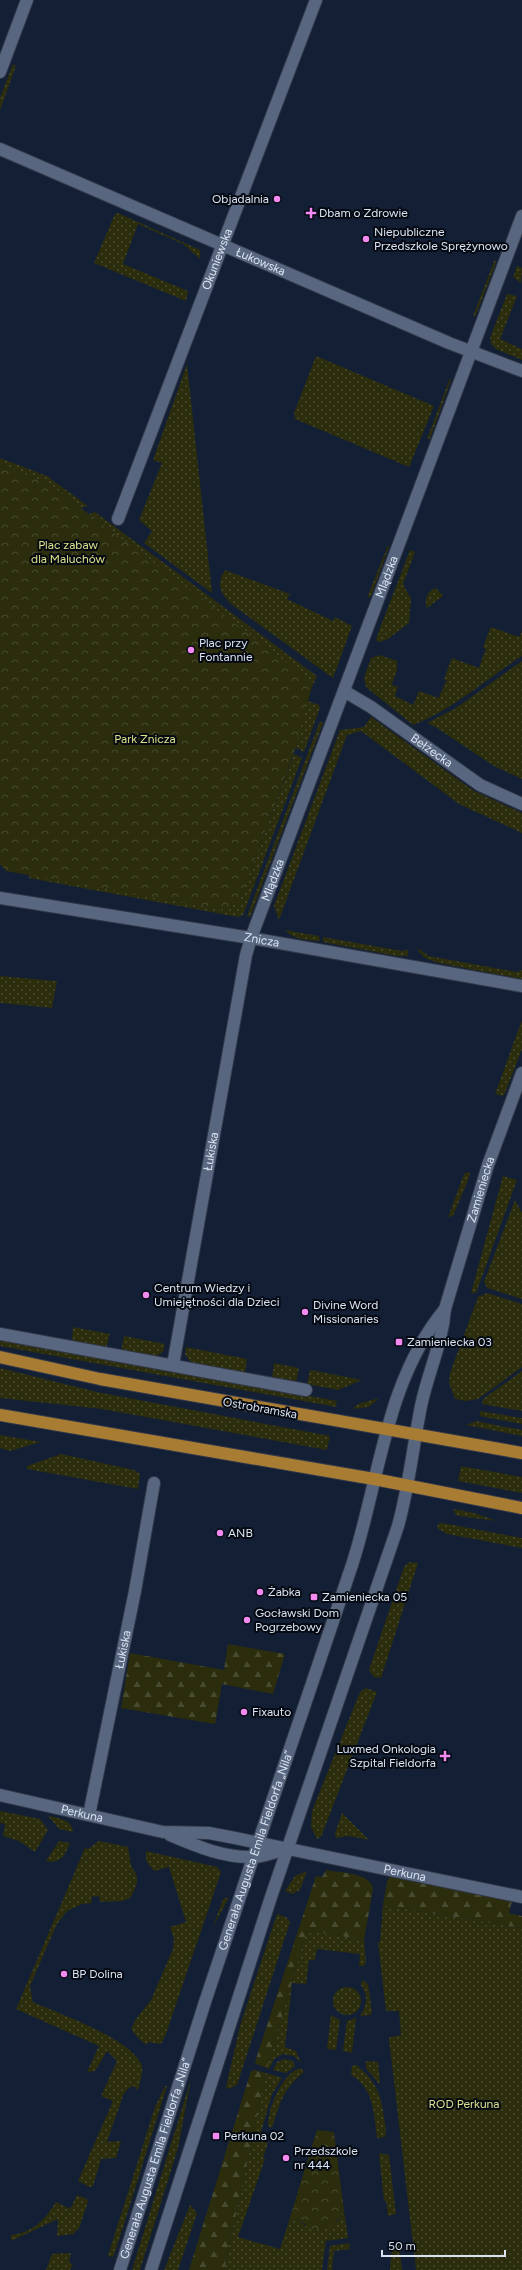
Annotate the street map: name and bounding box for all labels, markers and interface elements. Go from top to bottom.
place label: Objadalnia [212,192,269,206]
marker: Objadalnia [272,194,282,204]
place label: Dbam o Zdrowie [319,206,408,220]
marker: Dbam o Zdrowie [306,208,316,218]
place label: Niepubliczne Przedszkole Sprężynowo [374,225,508,253]
street label: Okuniewska [199,227,235,292]
marker: Niepubliczne Przedszkole Sprężynowo [361,234,371,244]
street label: Łukowska [234,245,287,278]
park label: Plac zabaw dla Maluchów [31,538,105,566]
street label: Mlądzka [372,554,401,600]
place label: Plac przy Fontannie [199,636,253,664]
marker: Plac przy Fontannie [186,645,196,655]
street label: Bełżecka [408,731,455,770]
park label: Park Znicza [114,732,176,746]
street label: Mlądzka [258,857,287,903]
street label: Znicza [243,930,280,950]
street label: Łukiska [201,1131,221,1172]
street label: Zamieniecka [464,1155,497,1224]
place label: Centrum Wiedzy i Umiejętności dla Dzieci [154,1281,279,1309]
marker: Centrum Wiedzy i Umiejętności dla Dzieci [141,1290,151,1300]
place label: Divine Word Missionaries [313,1298,379,1326]
marker: Divine Word Missionaries [300,1307,310,1317]
place label: Zamieniecka 03 [407,1335,492,1349]
marker: Zamieniecka 03 [394,1337,404,1347]
street label: Ostrobramska [222,1395,298,1421]
place label: ANB [228,1526,253,1540]
marker: ANB [215,1528,225,1538]
place label: Żabka [268,1585,301,1599]
marker: Żabka [255,1587,265,1597]
place label: Zamieniecka 05 [322,1590,407,1604]
marker: Zamieniecka 05 [309,1592,319,1602]
place label: Gocławski Dom Pogrzebowy [255,1606,339,1634]
marker: Gocławski Dom Pogrzebowy [242,1615,252,1625]
street label: Łukiska [112,1629,134,1670]
place label: Fixauto [252,1705,291,1719]
marker: Fixauto [239,1707,249,1717]
place label: Luxmed Onkologia Szpital Fieldorfa [336,1742,436,1770]
street label: Generała Augusta Emila Fieldorfa „Nila” [216,1749,296,1952]
marker: Luxmed Onkologia Szpital Fieldorfa [439,1750,451,1762]
street label: Perkuna [59,1802,104,1825]
street label: Perkuna [382,1862,427,1884]
place label: BP Dolina [72,1967,123,1981]
marker: BP Dolina [59,1969,69,1979]
street label: Generała Augusta Emila Fieldorfa „Nila” [117,2056,194,2261]
park label: ROD Perkuna [429,2097,499,2111]
place label: Perkuna 02 [224,2129,284,2143]
marker: Perkuna 02 [211,2131,221,2141]
place label: Przedszkole nr 444 [294,2144,358,2172]
marker: Przedszkole nr 444 [281,2153,291,2163]
scale bar [382,2232,505,2258]
text: 50 m [388,2239,416,2253]

